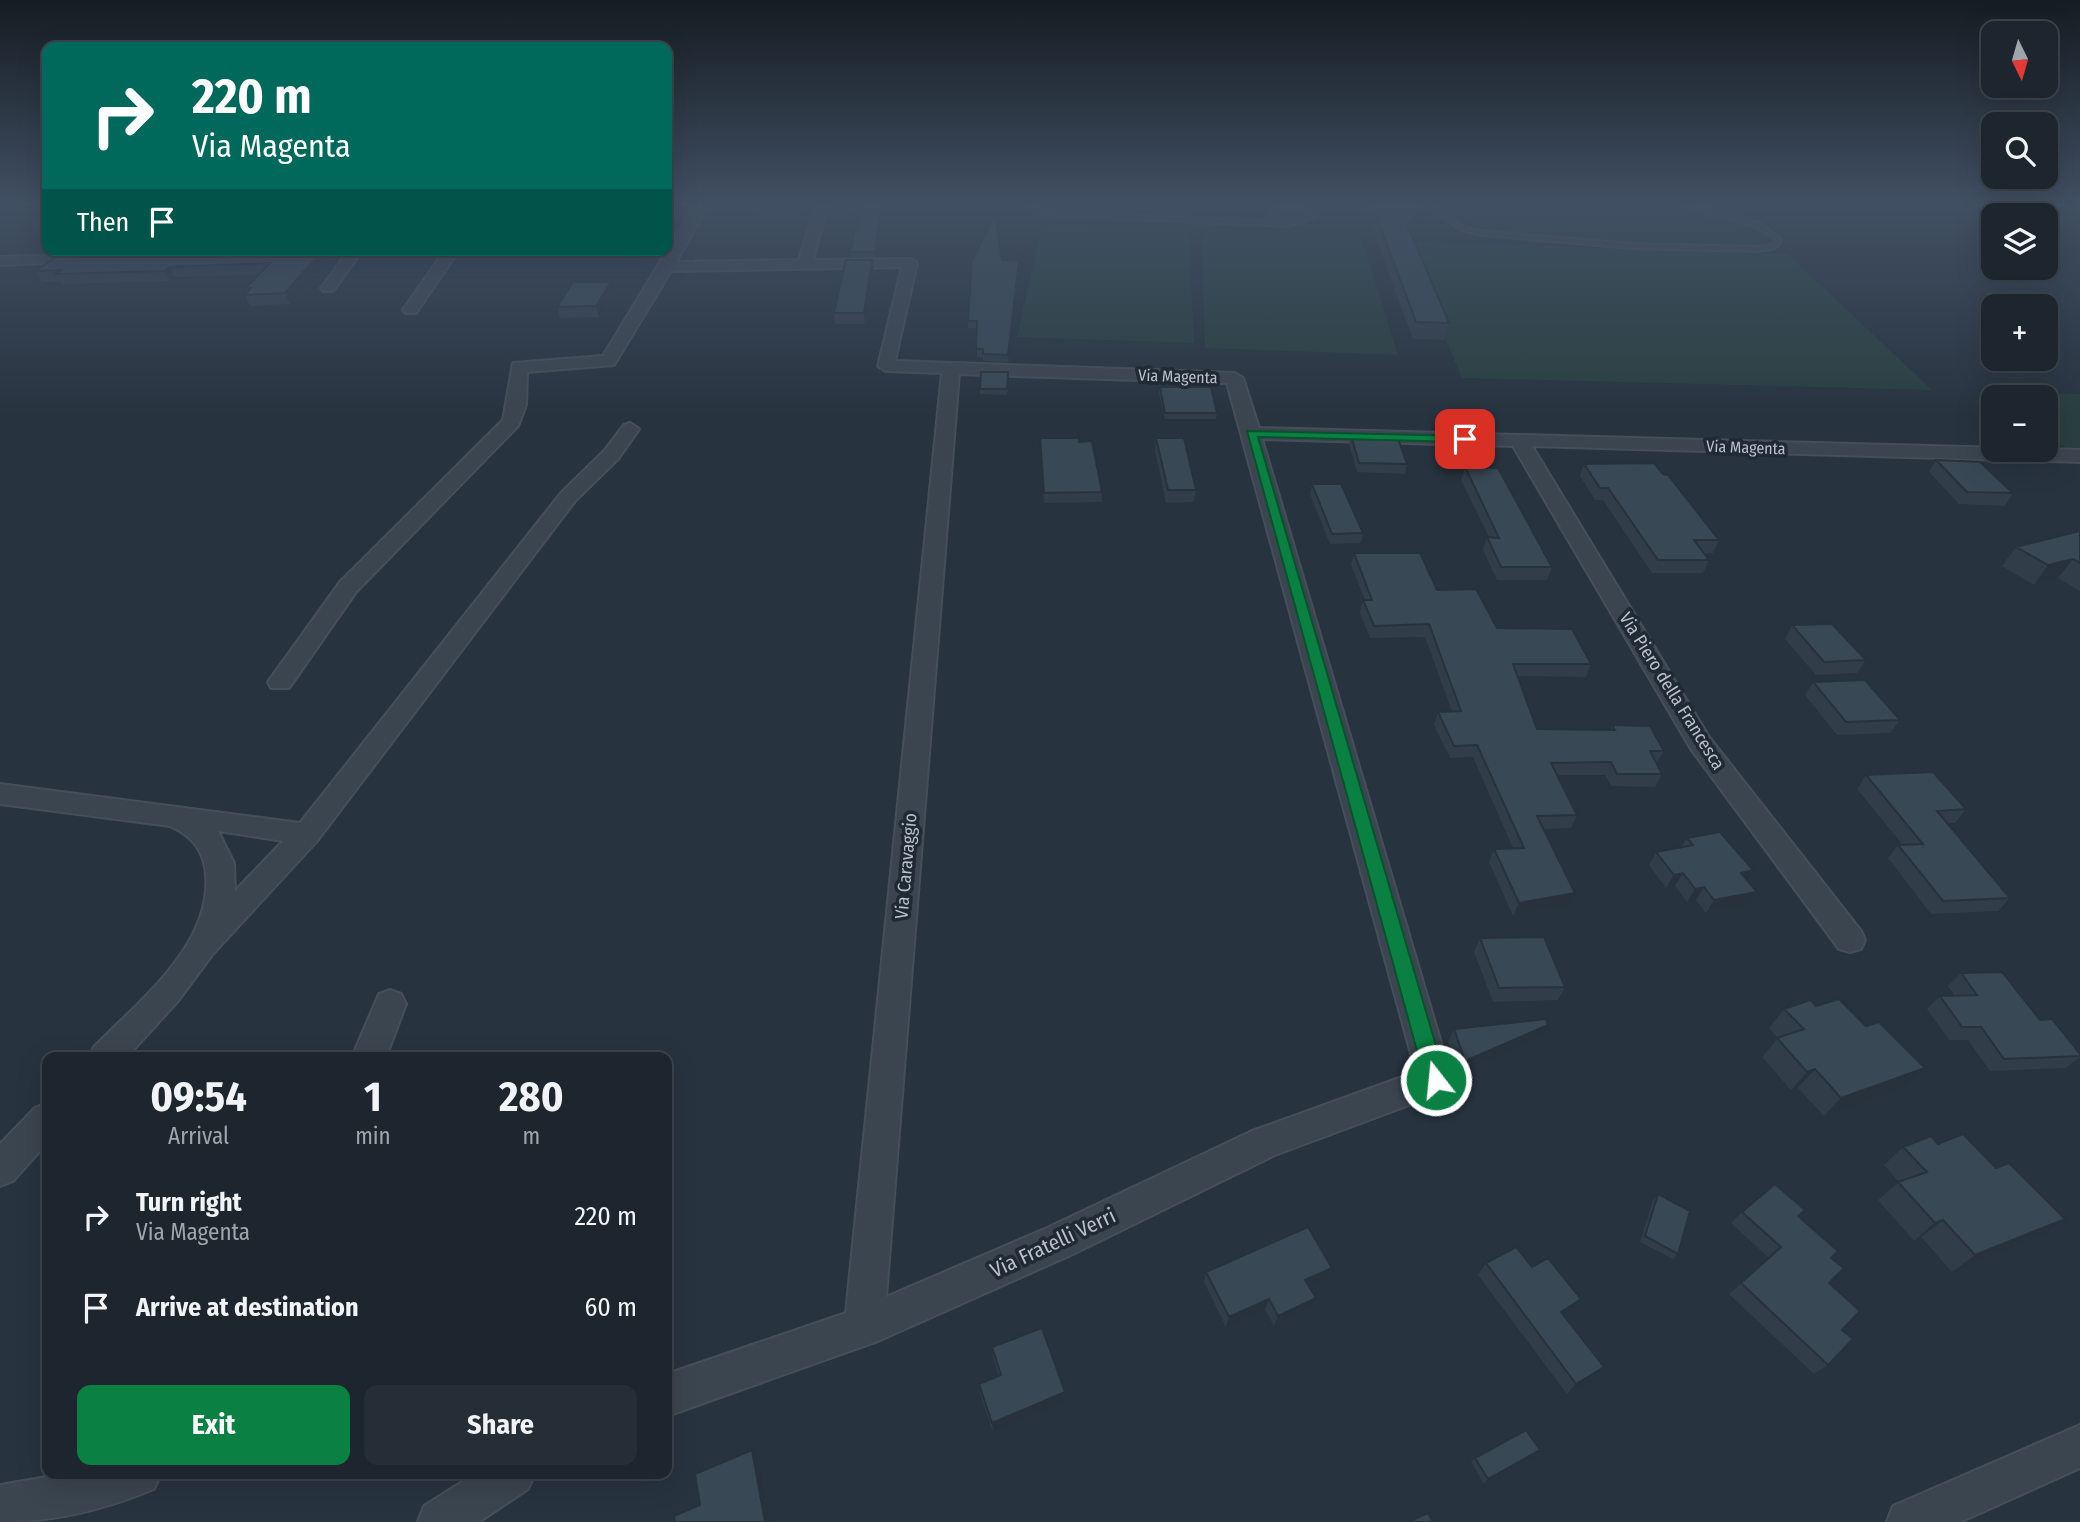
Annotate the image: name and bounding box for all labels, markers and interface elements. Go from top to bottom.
north arrow [1981,21,2058,98]
map controls [1981,21,2058,462]
text: 220 m [192,67,312,126]
icon: right [77,70,168,161]
button: search [1981,112,2058,189]
text: Via Magenta [192,127,351,165]
icon: arrive [143,203,181,241]
button: layers [1981,203,2058,280]
text: Then [77,207,129,238]
button: + [1981,294,2058,371]
street label: Via Magenta [1138,366,1218,387]
button: − [1981,385,2058,462]
pin [1435,409,1495,469]
icon: arrive [1446,420,1484,458]
street label: Via Magenta [1706,437,1786,458]
street label: Via Piero della Francesca [1615,608,1730,774]
street label: Via Caravaggio [890,812,922,920]
position arrow [1399,1043,1473,1117]
text: 09:54 [150,1072,247,1122]
text: 1 [364,1072,382,1122]
text: 280 [499,1072,564,1122]
text: Arrival [168,1122,229,1150]
text: min [355,1122,391,1150]
text: m [523,1122,540,1150]
text: Turn right [136,1187,242,1218]
icon: right [77,1198,115,1236]
text: 220 m [574,1201,637,1232]
street label: Via Fratelli Verri [986,1203,1120,1283]
text: Via Magenta [136,1218,250,1246]
icon: arrive [77,1289,115,1327]
text: Arrive at destination [136,1292,359,1323]
text: 60 m [584,1292,637,1323]
button: Exit [77,1385,350,1465]
button: Share [364,1385,637,1465]

